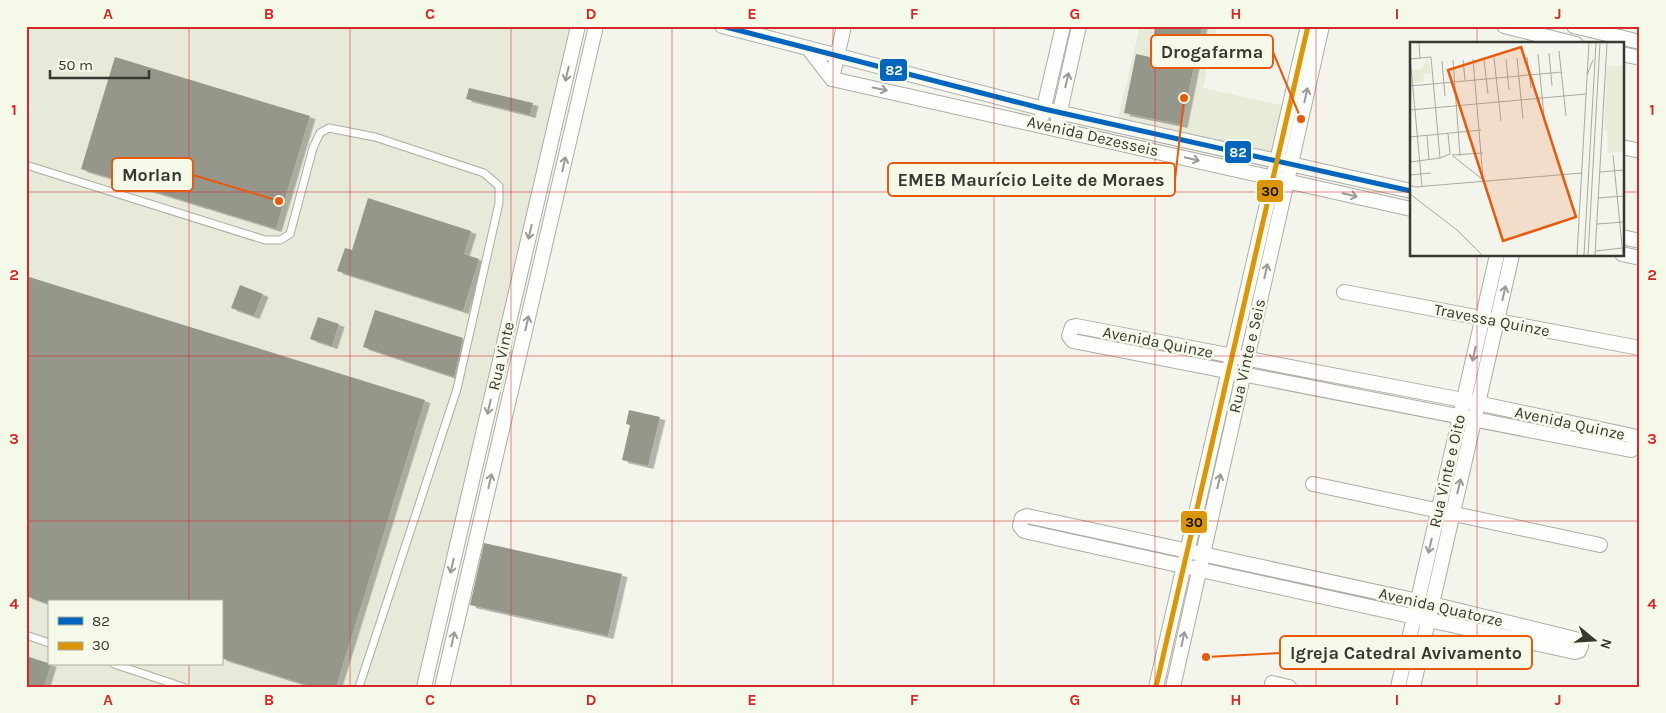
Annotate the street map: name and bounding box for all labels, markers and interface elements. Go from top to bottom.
text: A [103,4,113,23]
text: B [264,4,274,23]
text: C [425,4,435,23]
text: D [586,4,597,23]
text: E [747,4,757,23]
text: F [910,4,919,23]
text: G [1070,4,1080,23]
text: H [1230,4,1242,23]
text: I [1395,4,1399,23]
text: J [1554,4,1562,23]
callout: Drogafarma [1151,35,1273,68]
text: Drogafarma [1161,41,1263,63]
inset map [1410,42,1624,256]
scale bar [50,48,149,80]
text: 50 m [58,56,93,74]
line badge: 82 [879,58,908,82]
text: 82 [885,62,903,79]
one-way arrow [562,65,571,81]
one-way arrow [1063,73,1072,89]
one-way arrow [871,85,887,94]
one-way arrow [1302,88,1311,104]
text: 1 [11,100,17,119]
text: 1 [1649,100,1655,119]
street label: Avenida Dezesseis [1025,112,1161,160]
line badge: 82 [1224,140,1252,164]
text: 82 [1229,144,1247,161]
one-way arrow [1184,155,1200,164]
one-way arrow [560,157,569,173]
callout: Morlan [112,158,193,191]
callout: EMEB Maurício Leite de Moraes [888,163,1175,196]
text: Morlan [122,164,182,186]
text: EMEB Maurício Leite de Moraes [897,169,1165,191]
line badge: 30 [1256,179,1284,203]
text: 30 [1261,183,1279,200]
one-way arrow [1342,191,1358,200]
one-way arrow [525,224,534,240]
one-way arrow [1262,263,1271,279]
text: 2 [9,265,19,284]
text: 2 [1647,265,1657,284]
one-way arrow [1500,286,1509,302]
street label: Rua Vinte e Seis [1225,297,1269,415]
street label: Travessa Quinze [1433,299,1551,341]
one-way arrow [523,315,532,331]
street label: Rua Vinte [484,320,518,392]
street label: Avenida Quinze [1101,322,1215,362]
one-way arrow [1469,345,1478,361]
one-way arrow [484,399,493,415]
street label: Avenida Quinze [1513,402,1627,444]
street label: Rua Vinte e Oito [1425,413,1469,529]
text: 3 [9,429,19,448]
text: 3 [1647,429,1657,448]
one-way arrow [486,473,495,489]
one-way arrow [1215,473,1224,489]
one-way arrow [1455,478,1464,494]
line badge: 30 [1180,510,1208,534]
text: 30 [1185,514,1203,531]
one-way arrow [1425,538,1434,554]
one-way arrow [447,557,456,573]
street label: Avenida Quatorze [1377,583,1505,631]
text: 4 [9,594,19,613]
text: 4 [1647,594,1657,613]
legend [48,600,222,666]
text: 82 [92,612,110,630]
north arrow [1568,616,1618,666]
one-way arrow [449,632,458,648]
one-way arrow [1179,632,1188,648]
text: 30 [92,636,110,654]
callout: Igreja Catedral Avivamento [1280,636,1532,669]
text: N [1596,636,1616,651]
text: Igreja Catedral Avivamento [1290,642,1522,664]
text: A [103,690,113,709]
text: B [264,690,274,709]
text: C [425,690,435,709]
text: D [586,690,597,709]
text: E [747,690,757,709]
text: F [910,690,919,709]
text: G [1070,690,1080,709]
text: H [1230,690,1242,709]
text: I [1395,690,1399,709]
text: J [1554,690,1562,709]

